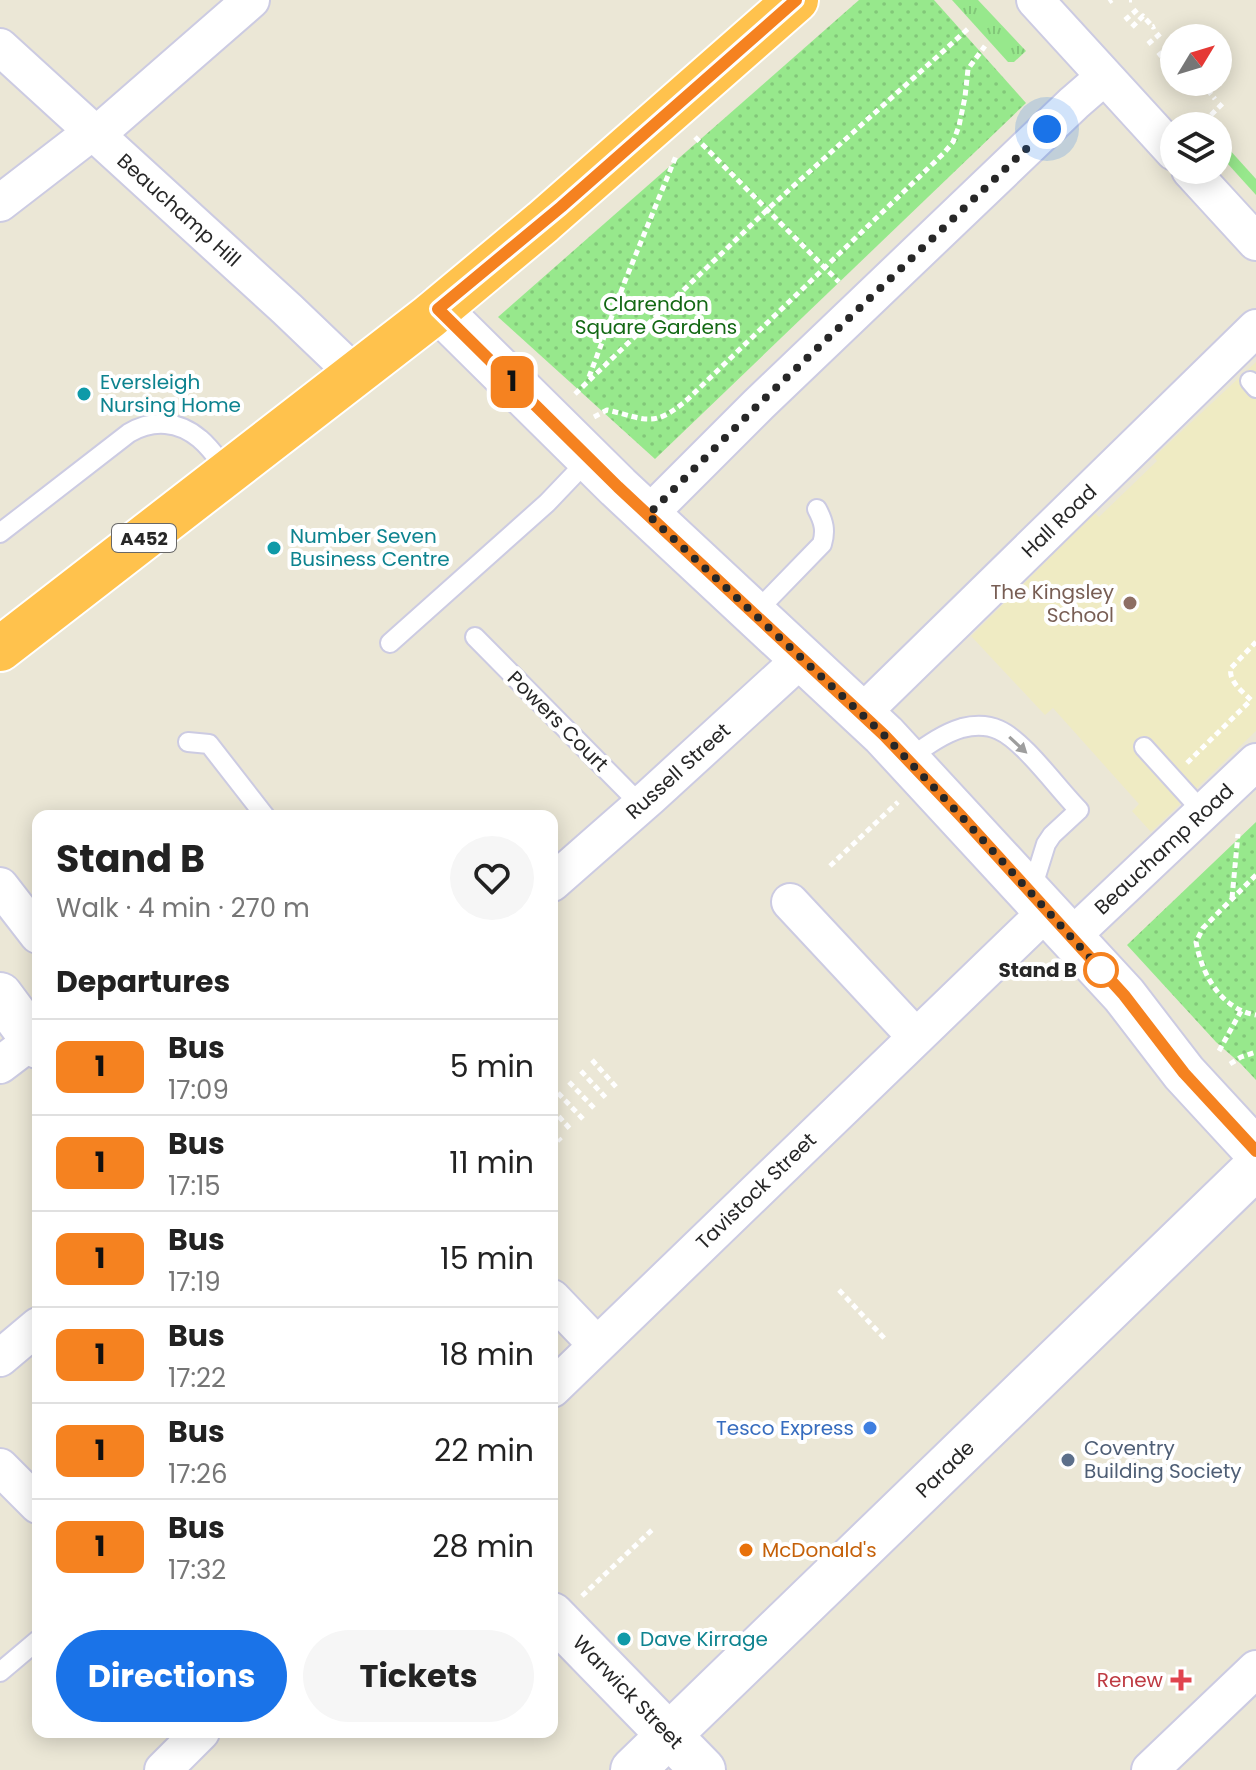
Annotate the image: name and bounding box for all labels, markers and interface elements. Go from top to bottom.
north arrow [1160,24,1232,96]
map controls [1160,24,1232,184]
your location [1027,109,1067,149]
button: layers [1160,112,1232,184]
street label: Beauchamp Hill [111,147,247,273]
park label: Clarendon Square Gardens [575,290,737,341]
line badge: 1 [486,356,538,408]
text: 1 [507,362,517,401]
place label: Eversleigh Nursing Home [100,368,241,419]
marker: Eversleigh Nursing Home [75,385,93,403]
street label: Hall Road [1015,478,1103,564]
place label: Number Seven Business Centre [290,522,450,573]
road number: A452 [112,524,176,552]
marker: Number Seven Business Centre [265,539,283,557]
place label: The Kingsley School [990,578,1114,629]
marker: The Kingsley School [1121,594,1139,612]
street label: Powers Court [501,664,615,778]
street label: Russell Street [620,716,736,826]
one-way arrow [1008,735,1027,753]
street label: Beauchamp Road [1088,777,1240,921]
text: Stand B [56,832,205,885]
button: heart [450,836,534,920]
text: Walk · 4 min · 270 m [56,890,310,926]
marker: Stand B [1084,953,1118,987]
place label: Stand B [999,956,1077,984]
text: Departures [56,960,230,1003]
text: Bus [168,1026,225,1069]
text: 5 min [450,1045,534,1088]
text: 1 [95,1047,105,1086]
text: 17:09 [168,1072,229,1108]
text: Bus [168,1122,225,1165]
street label: Tavistock Street [690,1126,822,1256]
text: 11 min [449,1141,534,1184]
text: 1 [95,1143,105,1182]
text: 17:15 [168,1168,221,1204]
text: Bus [168,1218,225,1261]
text: 15 min [440,1237,534,1280]
text: 1 [95,1239,105,1278]
text: 17:19 [168,1264,221,1300]
text: Bus [168,1314,225,1357]
text: 18 min [440,1333,534,1376]
text: 1 [95,1335,105,1374]
text: 17:22 [168,1360,226,1396]
text: Bus [168,1410,225,1453]
place label: Tesco Express [716,1414,854,1442]
marker: Tesco Express [861,1419,879,1437]
text: 22 min [434,1429,534,1472]
text: 1 [95,1431,105,1470]
street label: Parade [909,1434,981,1504]
place label: Coventry Building Society [1084,1434,1242,1485]
marker: Coventry Building Society [1059,1451,1077,1469]
text: 17:26 [168,1456,228,1492]
text: Bus [168,1506,225,1549]
text: 28 min [432,1525,534,1568]
text: 1 [95,1527,105,1566]
place label: McDonald's [762,1536,877,1564]
marker: McDonald's [737,1541,755,1559]
text: 17:32 [168,1552,226,1588]
place label: Dave Kirrage [640,1625,768,1653]
street label: Warwick Street [566,1629,690,1755]
button: Directions [56,1630,287,1722]
button: Tickets [303,1630,534,1722]
marker: Dave Kirrage [615,1630,633,1648]
place label: Renew [1097,1666,1164,1694]
marker: Renew [1170,1669,1192,1691]

